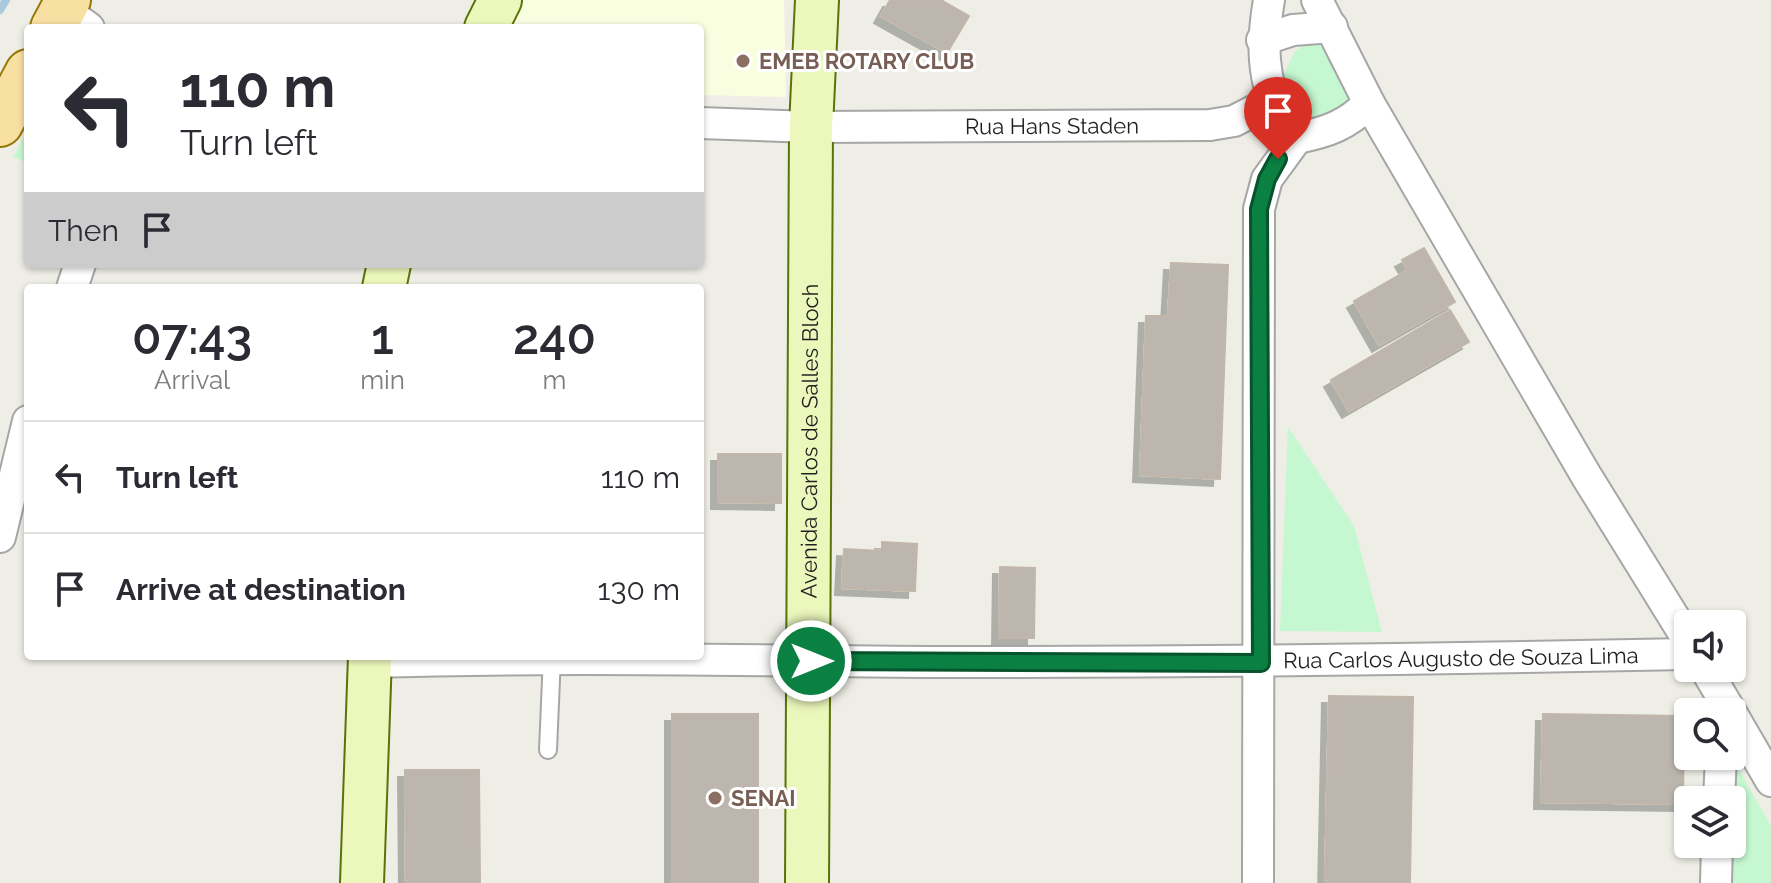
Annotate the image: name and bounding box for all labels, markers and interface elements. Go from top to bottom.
place label: EMEB ROTARY CLUB [759,48,974,74]
marker: EMEB ROTARY CLUB [734,52,752,70]
text: 110 m [180,54,335,120]
icon: left [48,56,152,160]
pin [1244,77,1312,159]
icon: arrive [1256,89,1300,133]
street label: Rua Hans Staden [965,112,1139,139]
text: Turn left [180,121,318,163]
icon: arrive [135,208,179,252]
text: Then [48,213,119,248]
street label: Avenida Carlos de Salles Bloch [796,283,823,599]
text: 07:43 [132,309,252,365]
text: 1 [371,309,394,365]
text: 240 [513,309,596,365]
text: Arrival [154,365,230,395]
text: min [360,365,405,395]
text: m [542,365,566,395]
icon: left [48,455,92,499]
text: Turn left [116,460,238,495]
text: 110 m [601,460,680,495]
icon: arrive [48,567,92,611]
text: Arrive at destination [116,572,406,607]
text: 130 m [598,572,680,607]
map controls [1674,610,1746,858]
button: sound [1674,610,1746,682]
position arrow [769,619,853,703]
street label: Rua Carlos Augusto de Souza Lima [1283,642,1639,673]
button: search [1674,698,1746,770]
place label: SENAI [731,785,796,811]
button: layers [1674,786,1746,858]
marker: SENAI [706,789,724,807]

